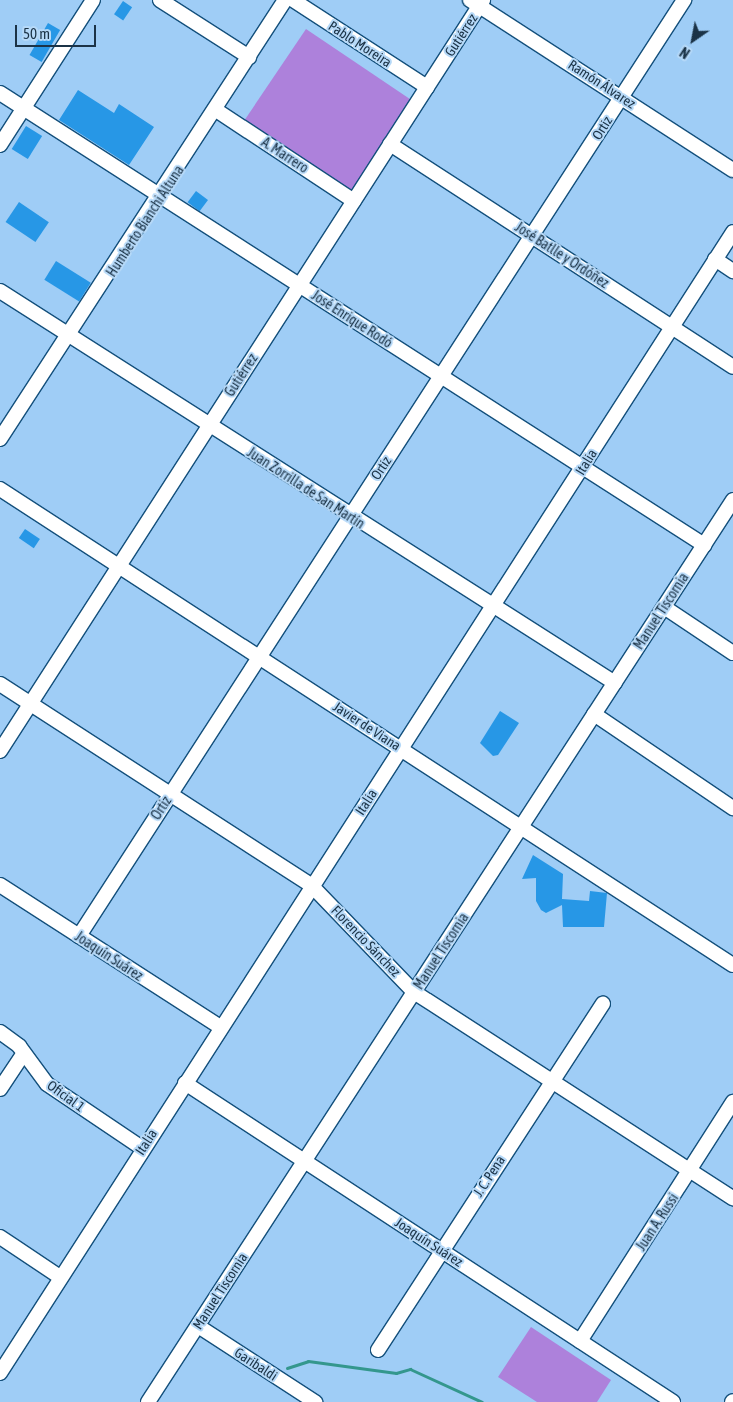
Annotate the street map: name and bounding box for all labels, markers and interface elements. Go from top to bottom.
street label: Gutiérrez [441,11,481,59]
scale bar [18,15,99,47]
north arrow [668,15,718,65]
street label: Pablo Moreira [325,17,395,71]
text: 50 m [23,25,50,42]
text: N [677,44,693,62]
street label: Ramón Álvarez [565,56,639,112]
street label: Ortiz [588,113,616,143]
street label: A. Marrero [258,134,312,176]
street label: Humberto Bianchi Altuna [103,162,187,280]
street label: José Batlle y Ordóñez [512,218,612,292]
street label: José Enrique Rodó [308,287,396,351]
street label: Gutiérrez [221,351,261,399]
street label: Juan Zorrilla de San Martín [244,444,368,532]
street label: Italia [572,446,600,478]
street label: Ortiz [367,453,395,483]
street label: Manuel Tiscornia [630,570,692,652]
street label: Javier de Viana [330,698,404,754]
street label: Italia [351,786,381,818]
street label: Ortiz [147,793,175,823]
street label: Florencio Sánchez [328,902,404,980]
street label: Manuel Tiscornia [410,910,472,992]
street label: Joaquín Suárez [72,928,146,984]
street label: Oficial 1 [44,1077,88,1115]
street label: Italia [131,1126,161,1158]
street label: J. C. Pena [470,1152,508,1200]
street label: Juan A. Russi [632,1190,682,1254]
street label: Joaquín Suárez [392,1214,466,1270]
street label: Manuel Tiscornia [189,1250,251,1332]
street label: Garibaldi [231,1344,281,1384]

